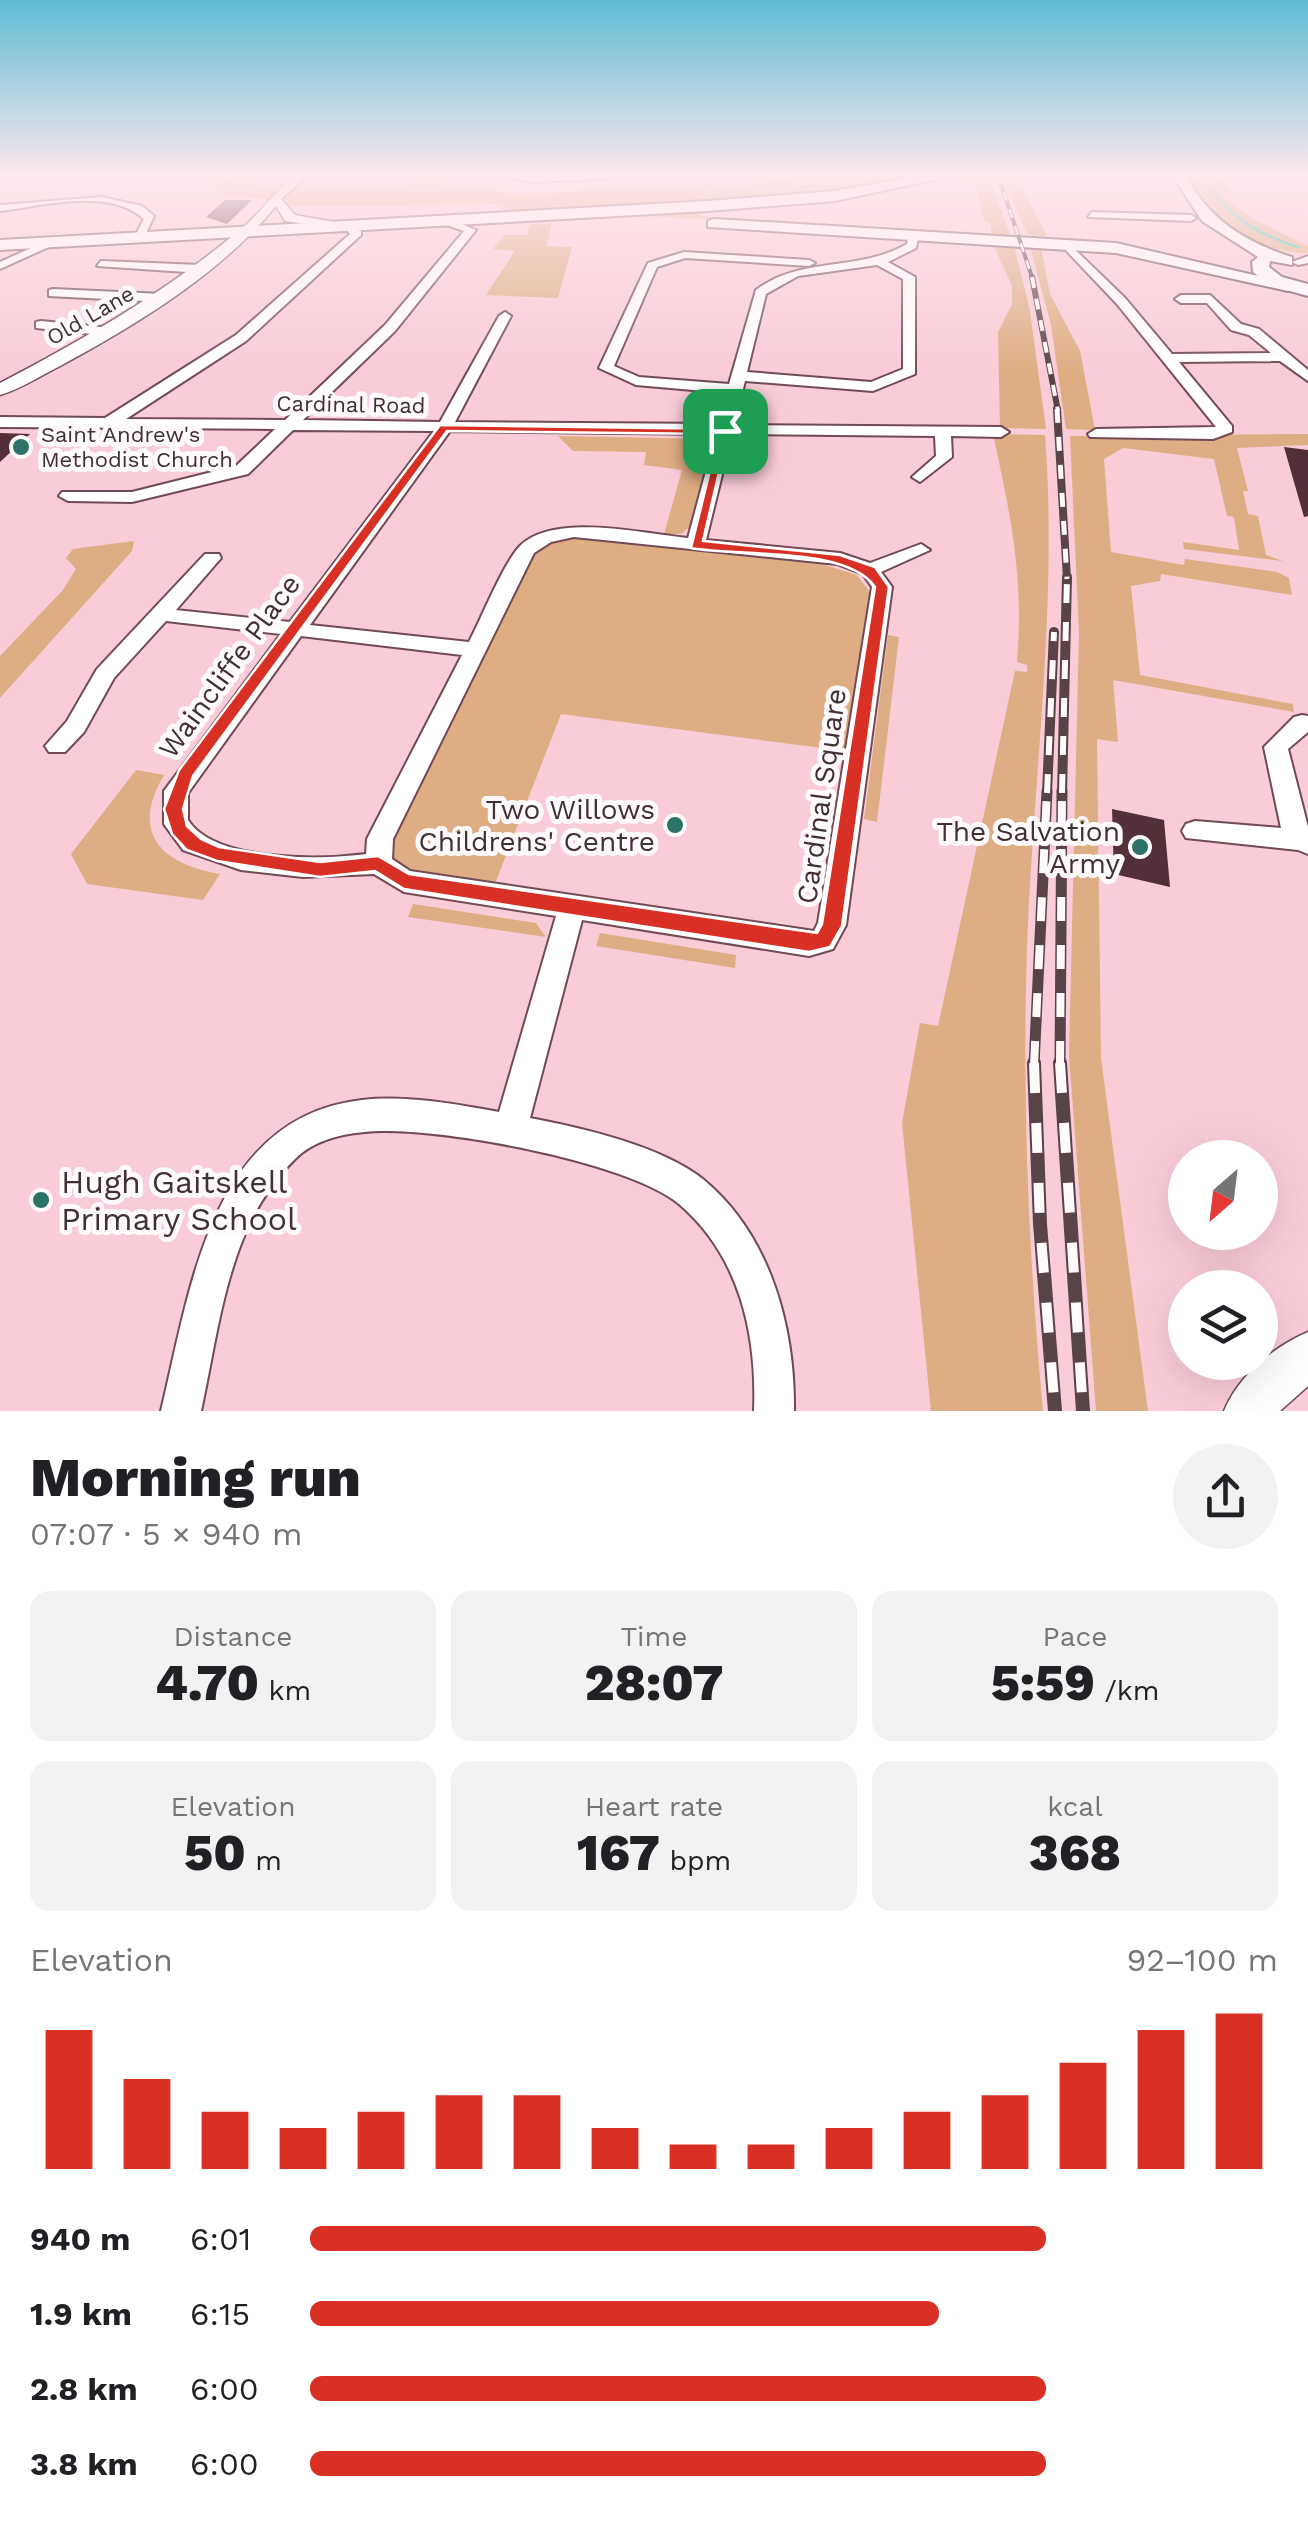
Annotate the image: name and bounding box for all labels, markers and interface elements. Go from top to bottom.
street label: Old Lane [42,281,138,350]
pin [683,389,768,474]
street label: Cardinal Road [276,391,426,418]
icon: arrive [698,404,753,459]
place label: Saint Andrew's Methodist Church [41,422,233,472]
marker: Saint Andrew's Methodist Church [10,436,32,458]
street label: Waincliffe Place [152,568,307,764]
street label: Cardinal Square [790,686,853,906]
place label: Two Willows Childrens' Centre [418,793,655,858]
marker: Two Willows Childrens' Centre [664,814,686,836]
place label: The Salvation Army [936,815,1121,880]
marker: The Salvation Army [1129,836,1151,858]
north arrow [1168,1140,1278,1250]
map controls [1168,1140,1278,1380]
place label: Hugh Gaitskell Primary School [61,1163,297,1238]
marker: Hugh Gaitskell Primary School [30,1189,52,1211]
button: layers [1168,1270,1278,1380]
button: share [1173,1444,1278,1549]
text: Morning run [30,1445,361,1509]
text: 07:07 · 5 × 940 m [30,1515,302,1553]
text: Distance [173,1620,293,1653]
text: Time [621,1620,687,1653]
text: Pace [1043,1620,1107,1653]
text: 4.70 [155,1653,259,1712]
text: 28:07 [584,1653,724,1712]
text: 5:59 [991,1653,1095,1712]
text: km [259,1674,311,1707]
text: /km [1095,1674,1159,1707]
text: Elevation [171,1790,296,1823]
text: Heart rate [585,1790,723,1823]
text: kcal [1047,1790,1103,1823]
text: 50 [184,1823,246,1882]
text: 167 [577,1823,660,1882]
text: 368 [1029,1823,1121,1882]
text: m [246,1844,282,1877]
text: bpm [660,1844,731,1877]
text: Elevation [30,1941,173,1979]
text: 92–100 m [1127,1941,1278,1979]
text: 940 m [30,2220,130,2258]
text: 6:01 [190,2220,251,2258]
text: 1.9 km [30,2295,132,2333]
text: 6:15 [190,2295,250,2333]
text: 2.8 km [30,2370,138,2408]
text: 6:00 [190,2370,259,2408]
text: 3.8 km [30,2445,138,2483]
text: 6:00 [190,2445,259,2483]

